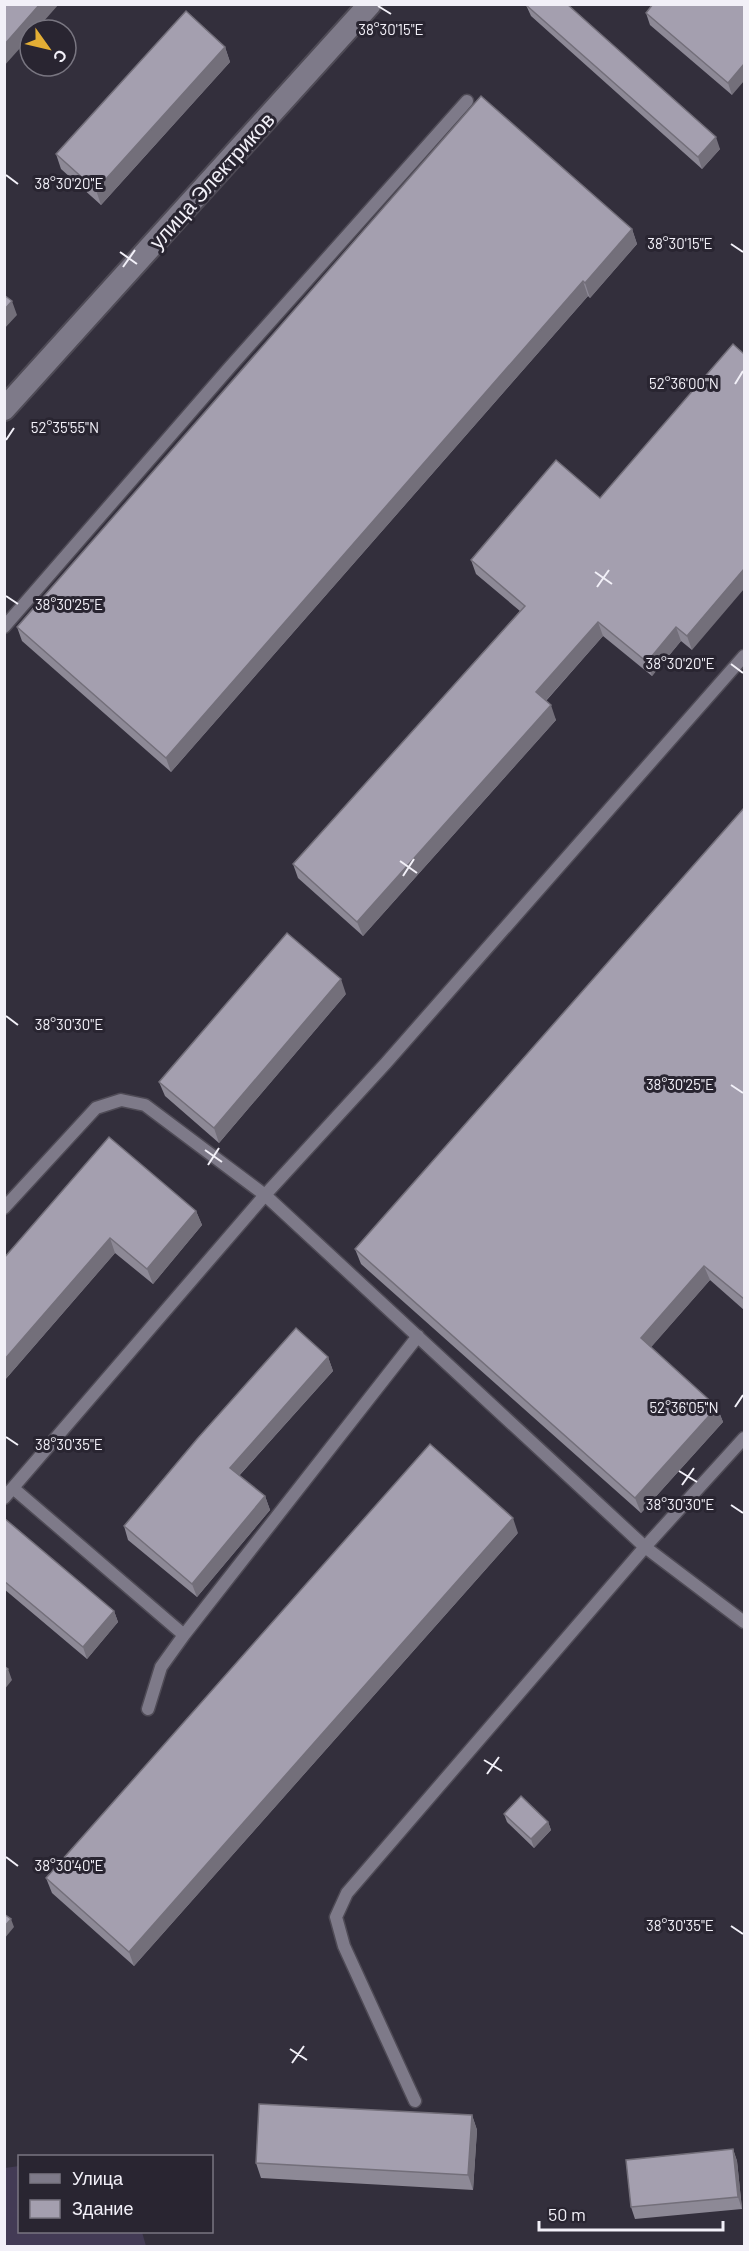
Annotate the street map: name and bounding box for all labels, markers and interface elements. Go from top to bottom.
north arrow [18,18,78,78]
text: 38°30'15"E [358,20,424,38]
text: С [49,47,72,67]
street label: улица Электриков [143,107,279,253]
text: 38°30'20"E [35,174,103,192]
text: 38°30'15"E [647,234,713,252]
text: 52°36'00"N [649,374,719,392]
text: 52°35'55"N [31,418,99,436]
text: 38°30'25"E [35,595,103,613]
text: 38°30'20"E [646,654,714,672]
text: 38°30'30"E [35,1015,103,1033]
text: 38°30'25"E [646,1075,714,1093]
text: 52°36'05"N [649,1398,719,1416]
text: 38°30'35"E [35,1435,103,1453]
text: 38°30'30"E [646,1495,714,1513]
text: 38°30'40"E [34,1856,104,1874]
text: 38°30'35"E [646,1916,714,1934]
legend [18,2155,213,2233]
text: Улица [72,2167,124,2189]
scale bar [539,2194,724,2232]
text: Здание [72,2197,133,2219]
text: 50 m [548,2203,586,2225]

